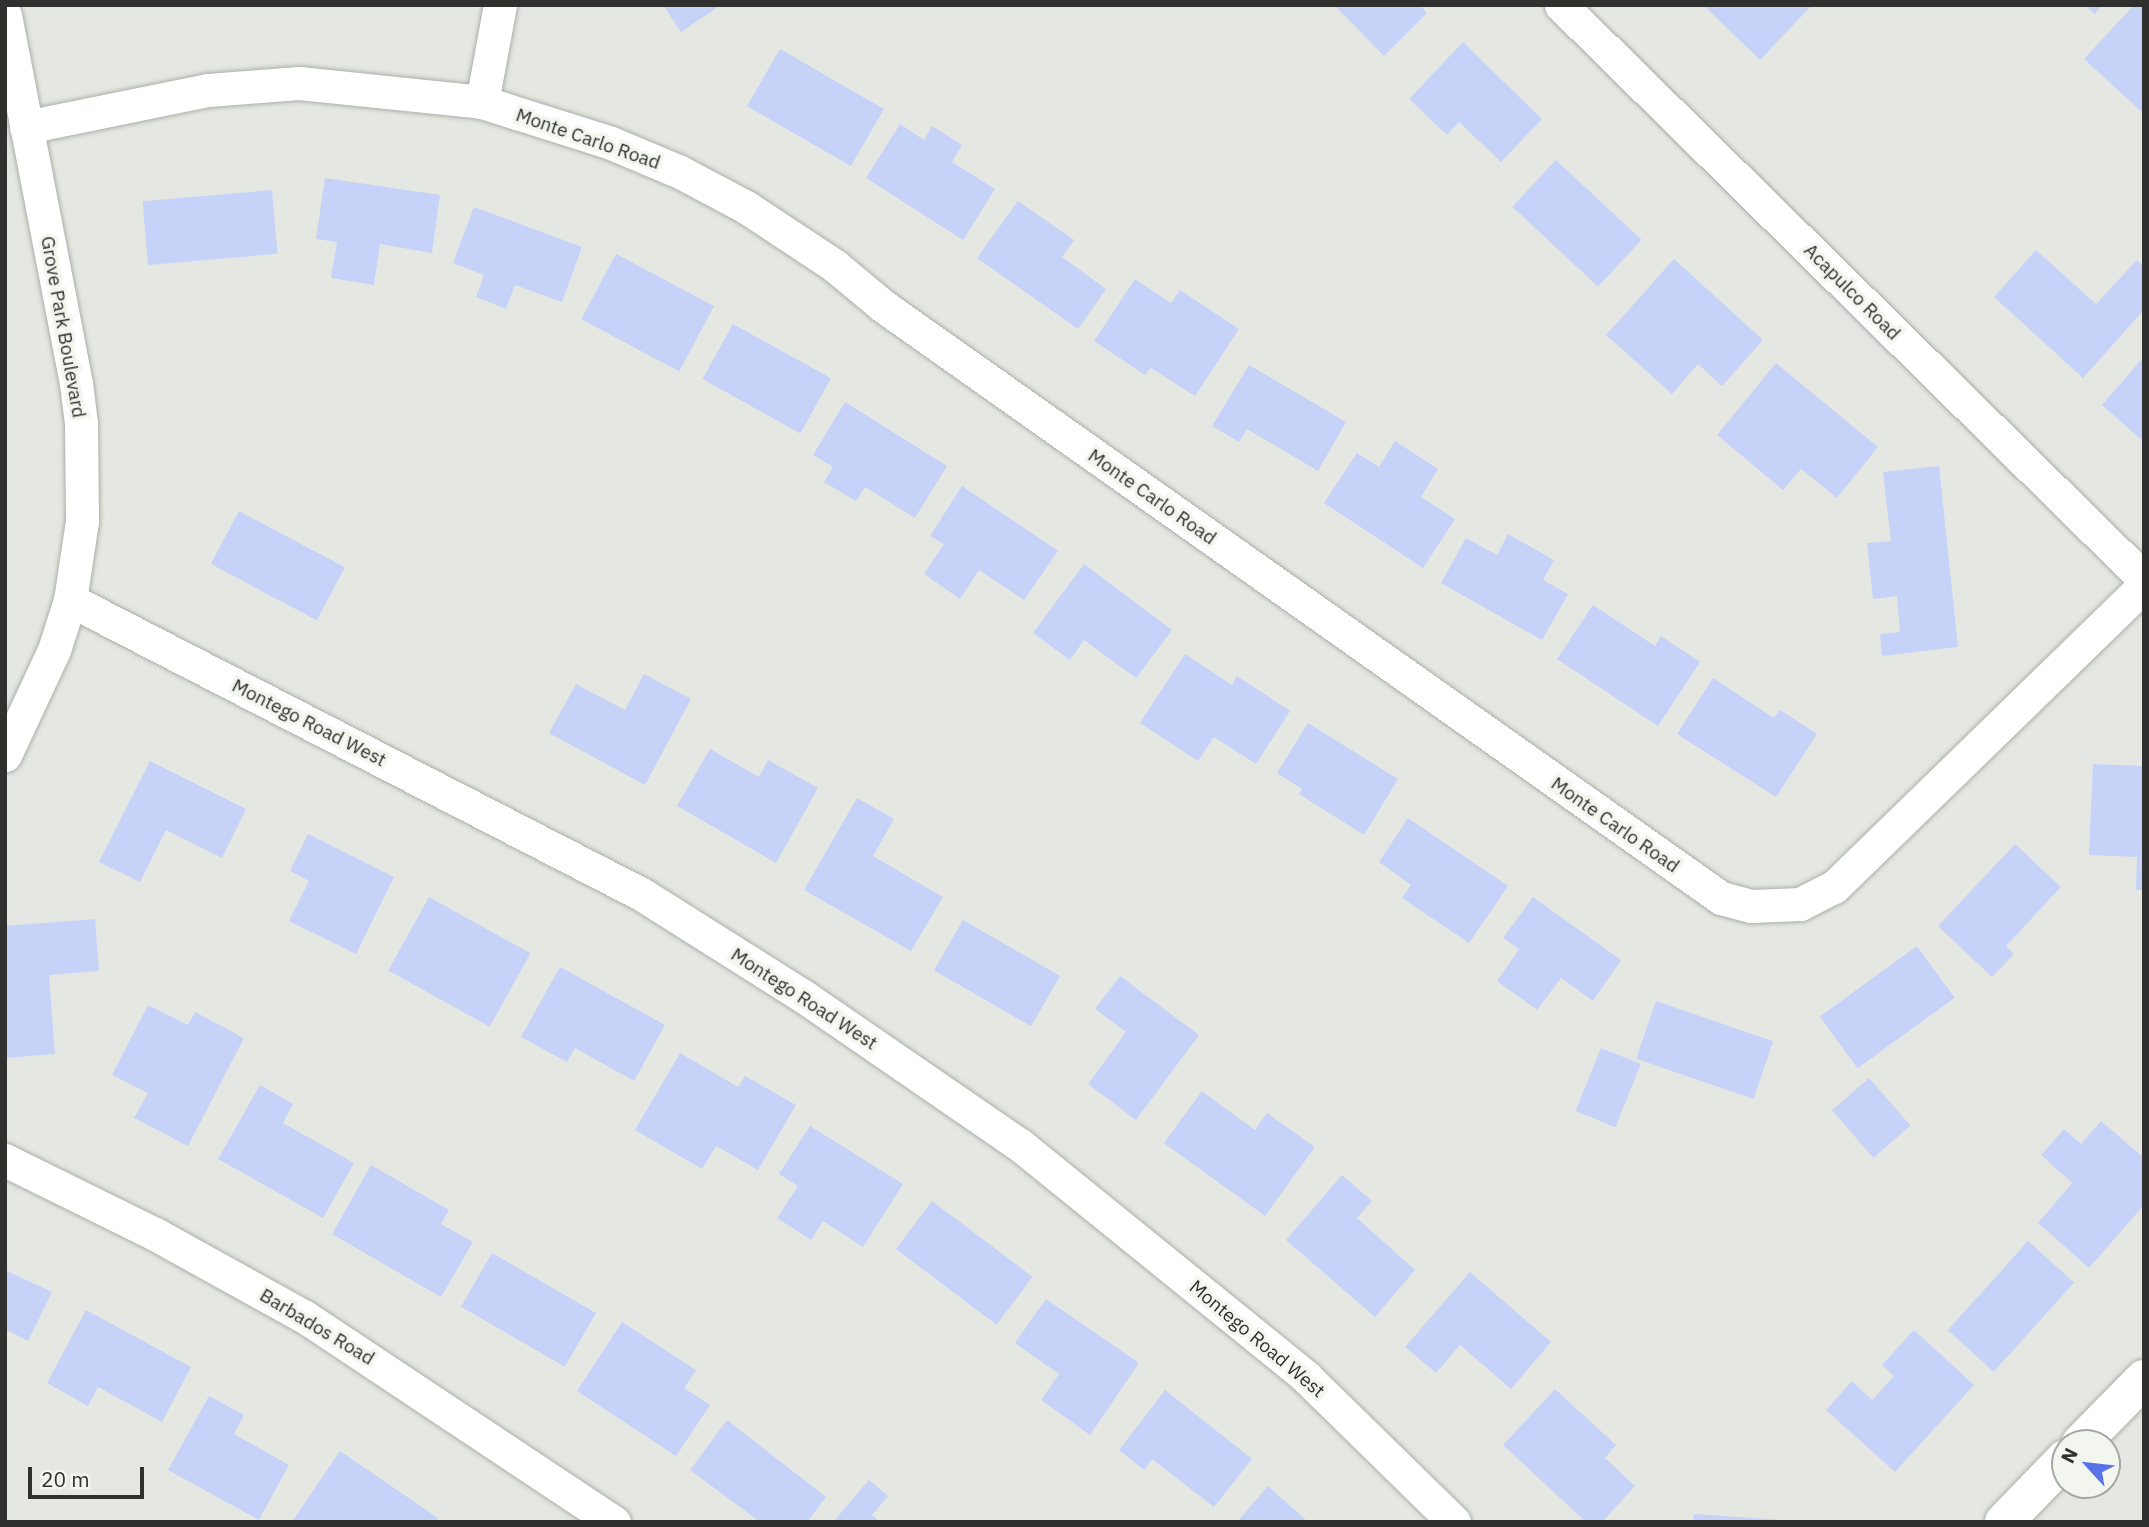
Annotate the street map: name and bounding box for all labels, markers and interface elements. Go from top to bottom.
street label: Monte Carlo Road [513,104,663,174]
street label: Grove Park Boulevard [36,234,90,420]
street label: Acapulco Road [1799,239,1905,345]
street label: Monte Carlo Road [1084,444,1220,550]
street label: Montego Road West [228,674,390,772]
street label: Monte Carlo Road [1547,772,1683,878]
street label: Montego Road West [727,943,881,1055]
street label: Montego Road West [1185,1276,1329,1402]
street label: Barbados Road [256,1284,378,1370]
north arrow [2051,1429,2121,1499]
text: N [2055,1444,2083,1467]
scale bar [32,1454,147,1498]
text: 20 m [41,1465,90,1493]

